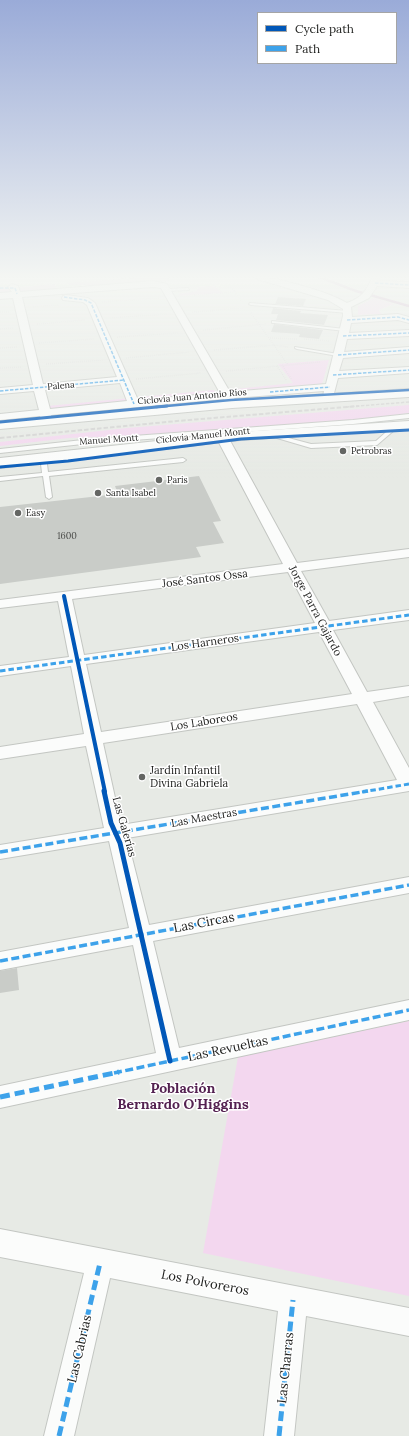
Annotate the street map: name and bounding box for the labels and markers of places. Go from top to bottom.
marker: Petrobras [338,446,348,456]
place label: Petrobras [351,446,392,456]
marker: Paris [154,475,164,485]
place label: Paris [167,475,188,485]
marker: Santa Isabel [93,488,103,498]
place label: Santa Isabel [106,488,156,498]
marker: Easy [13,508,23,518]
place label: Easy [26,508,45,518]
place label: Jardín Infantil Divina Gabriela [150,764,228,790]
marker: Jardín Infantil Divina Gabriela [137,772,147,782]

